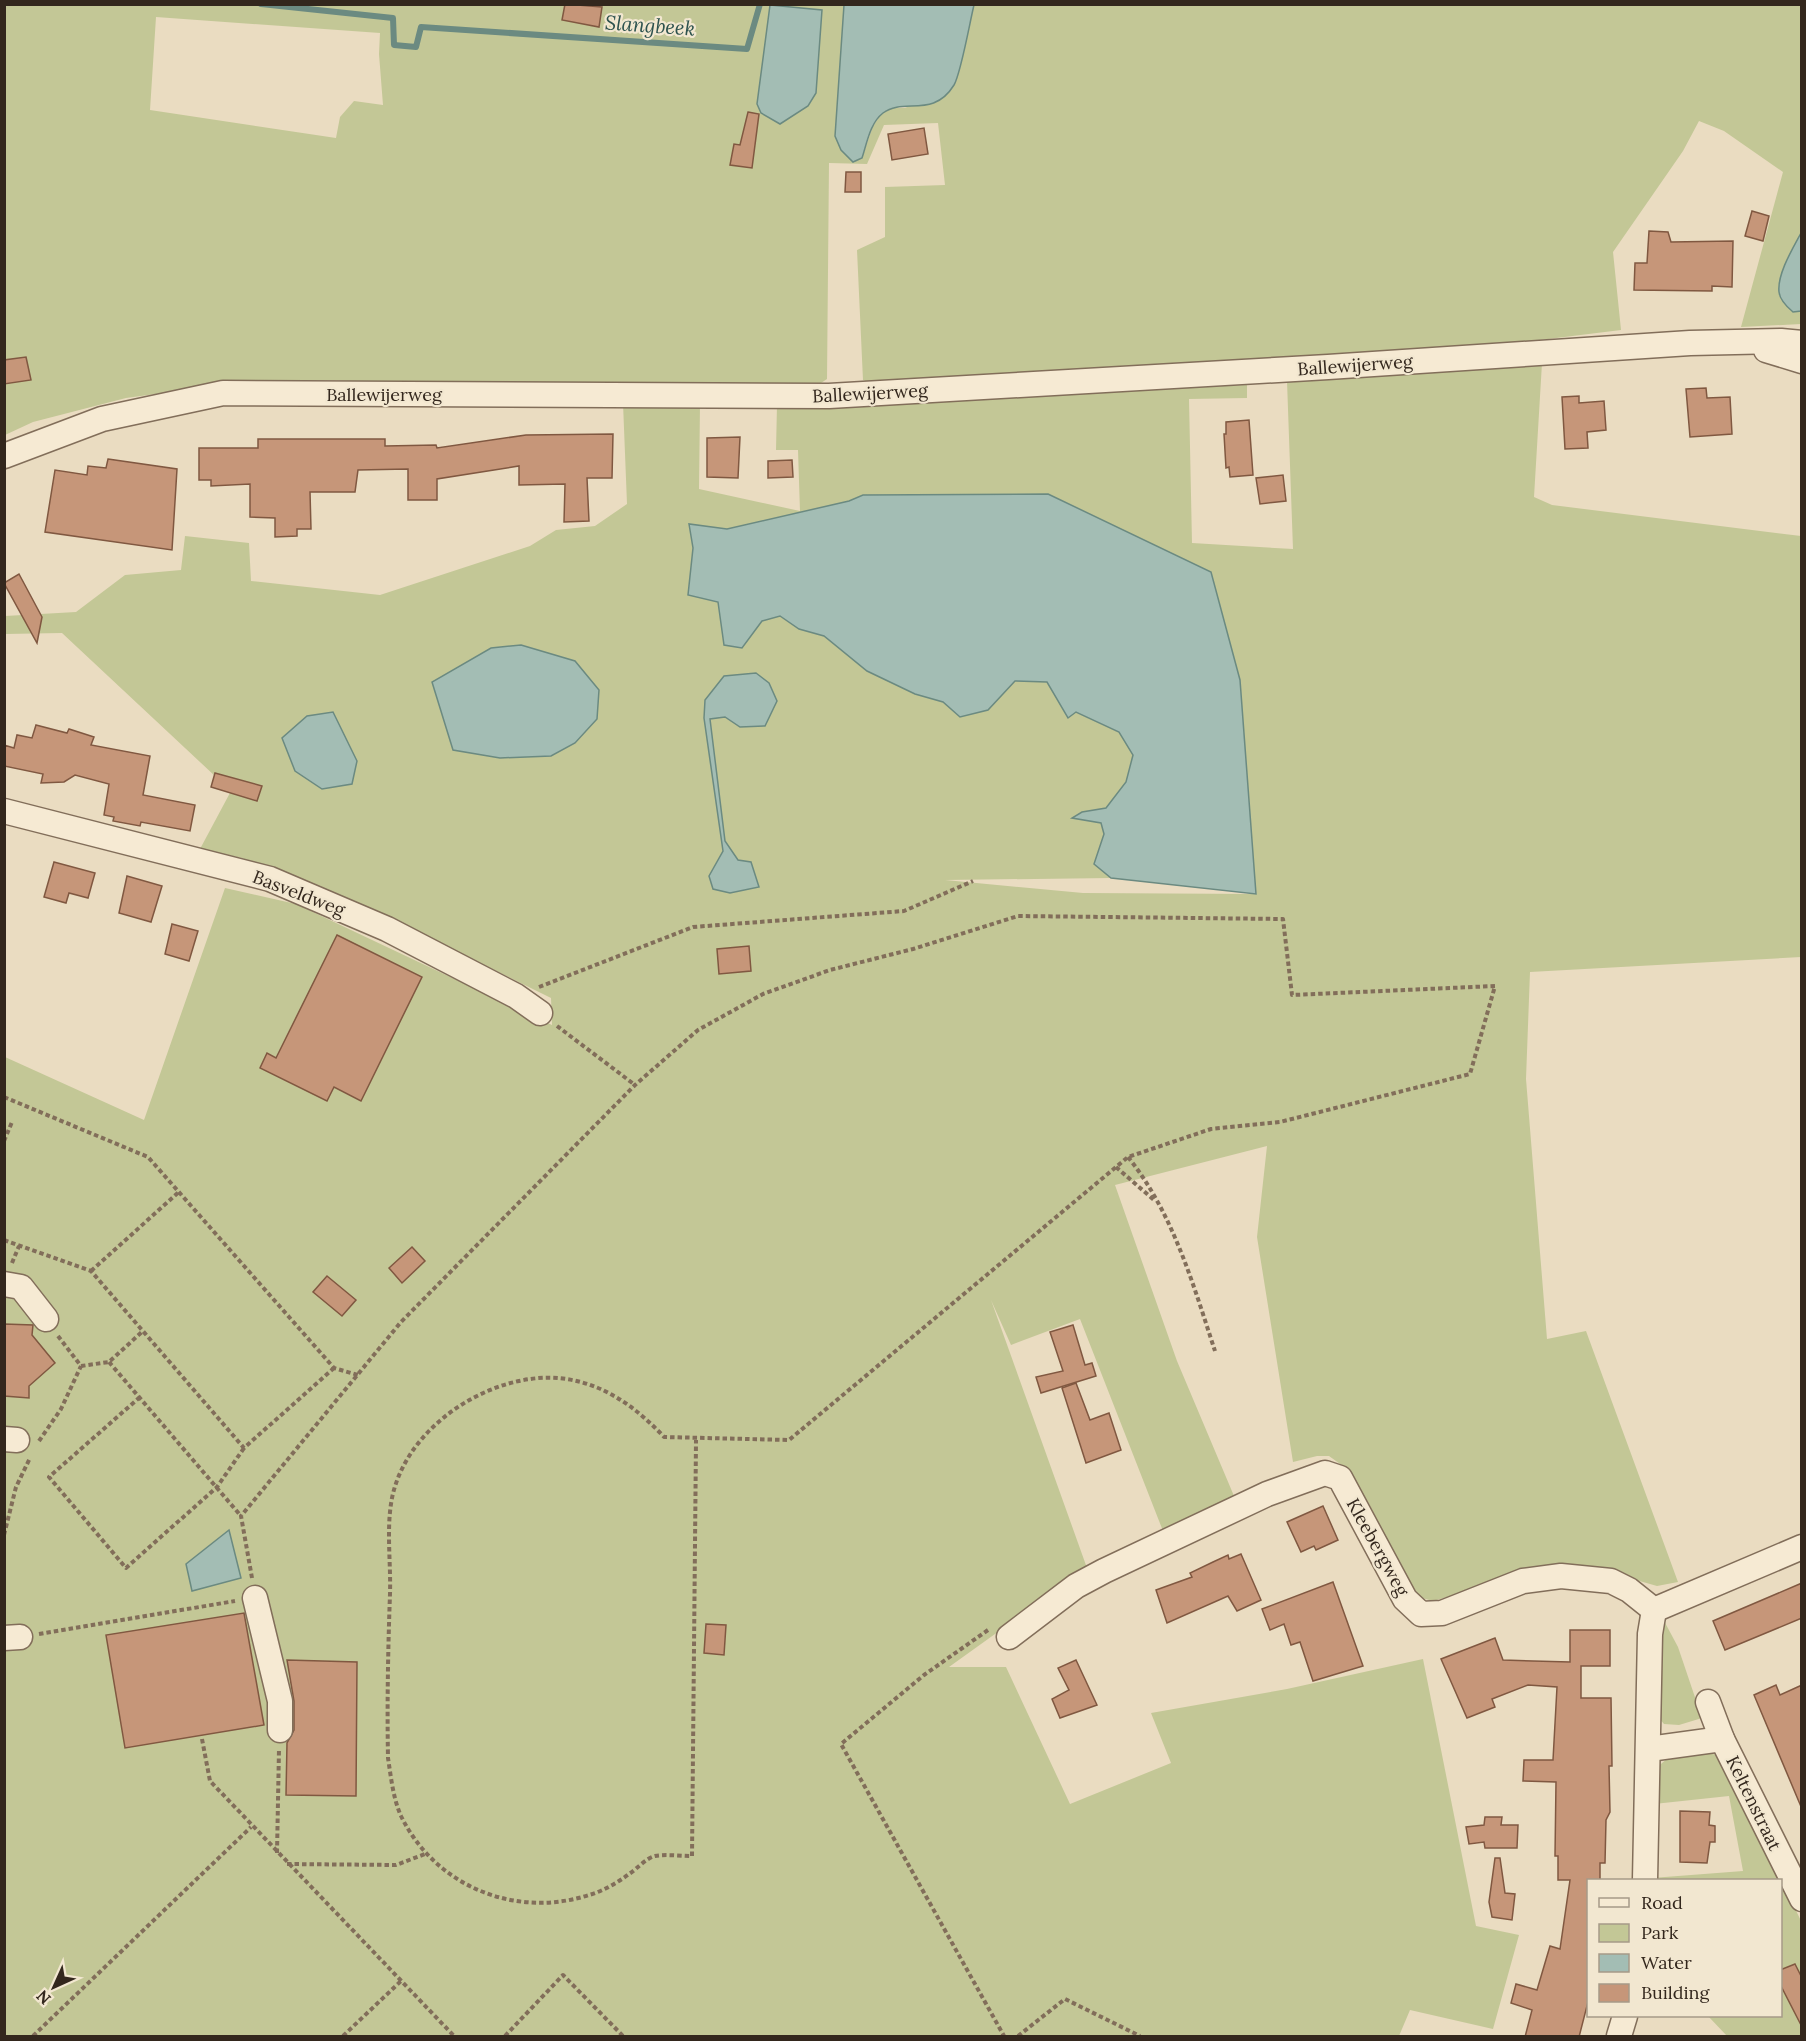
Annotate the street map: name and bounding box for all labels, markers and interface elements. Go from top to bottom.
water label: Slangbeek [604,9,696,41]
street label: Ballewijerweg [1296,349,1415,381]
street label: Ballewijerweg [812,378,929,408]
street label: Ballewijerweg [326,383,443,406]
street label: Basveldweg [250,865,349,922]
street label: Kleebergweg [1342,1494,1415,1601]
street label: Keltenstraat [1721,1752,1787,1854]
legend [1587,1879,1782,2017]
text: Road [1641,1891,1683,1914]
text: Park [1641,1921,1679,1944]
text: Water [1641,1951,1692,1974]
north arrow [24,1957,84,2017]
text: Building [1641,1981,1711,2004]
text: N [32,1986,55,2009]

